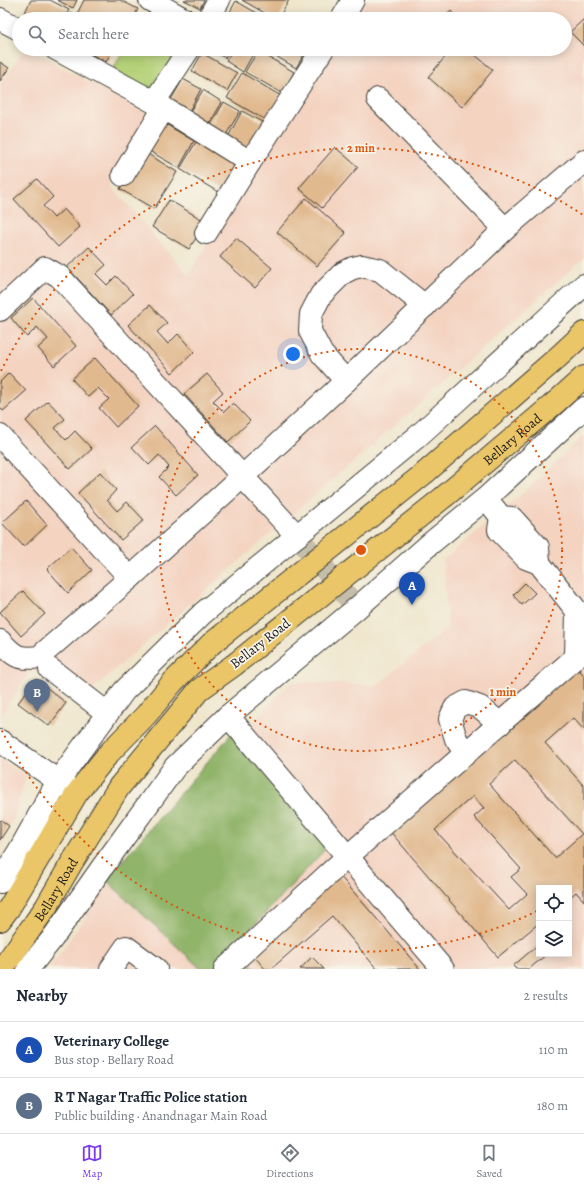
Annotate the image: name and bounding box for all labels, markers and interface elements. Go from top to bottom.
search box [12,12,572,56]
icon: search [26,23,48,45]
text: Search here [58,24,129,44]
text: 2 min [347,140,375,156]
your location [283,344,303,364]
street label: Bellary Road [479,409,546,470]
centre of rings [354,543,368,557]
pin: A [399,572,425,605]
street label: Bellary Road [226,614,295,673]
pin: B [24,679,50,712]
text: 1 min [490,684,517,700]
street label: Bellary Road [29,854,83,926]
map controls [536,885,572,957]
button: locate [536,885,572,921]
button: layers [536,921,572,957]
text: Nearby [16,984,67,1007]
text: 2 results [524,987,568,1004]
text: Veterinary College [54,1031,169,1051]
text: A [25,1041,33,1058]
text: 110 m [539,1041,568,1058]
text: Bus stop · Bellary Road [54,1051,174,1068]
text: R T Nagar Traffic Police station [54,1087,247,1107]
text: B [25,1097,33,1114]
text: 180 m [537,1097,568,1114]
text: Public building · Anandnagar Main Road [54,1107,267,1124]
tab: Map [81,1142,103,1181]
tab: Directions [266,1142,314,1181]
tab: Saved [476,1142,503,1181]

